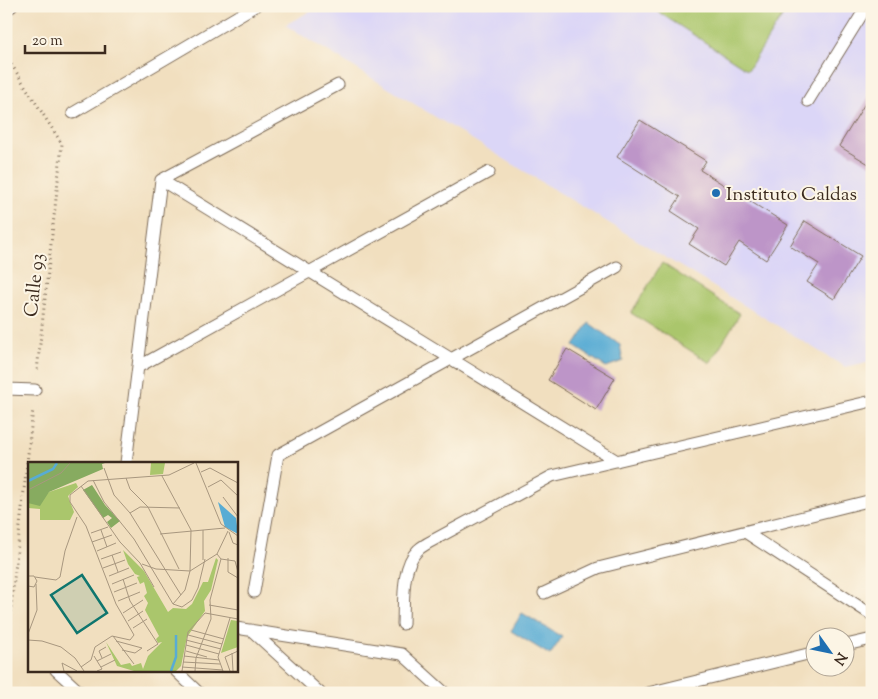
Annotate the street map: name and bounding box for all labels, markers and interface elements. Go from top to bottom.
scale bar [25,22,105,54]
text: 20 m [32,31,63,52]
place label: Instituto Caldas [726,182,857,209]
marker: Instituto Caldas [710,187,722,199]
street label: Calle 93 [19,252,52,319]
inset map [28,462,238,672]
north arrow [806,626,856,676]
text: N [828,648,851,668]

